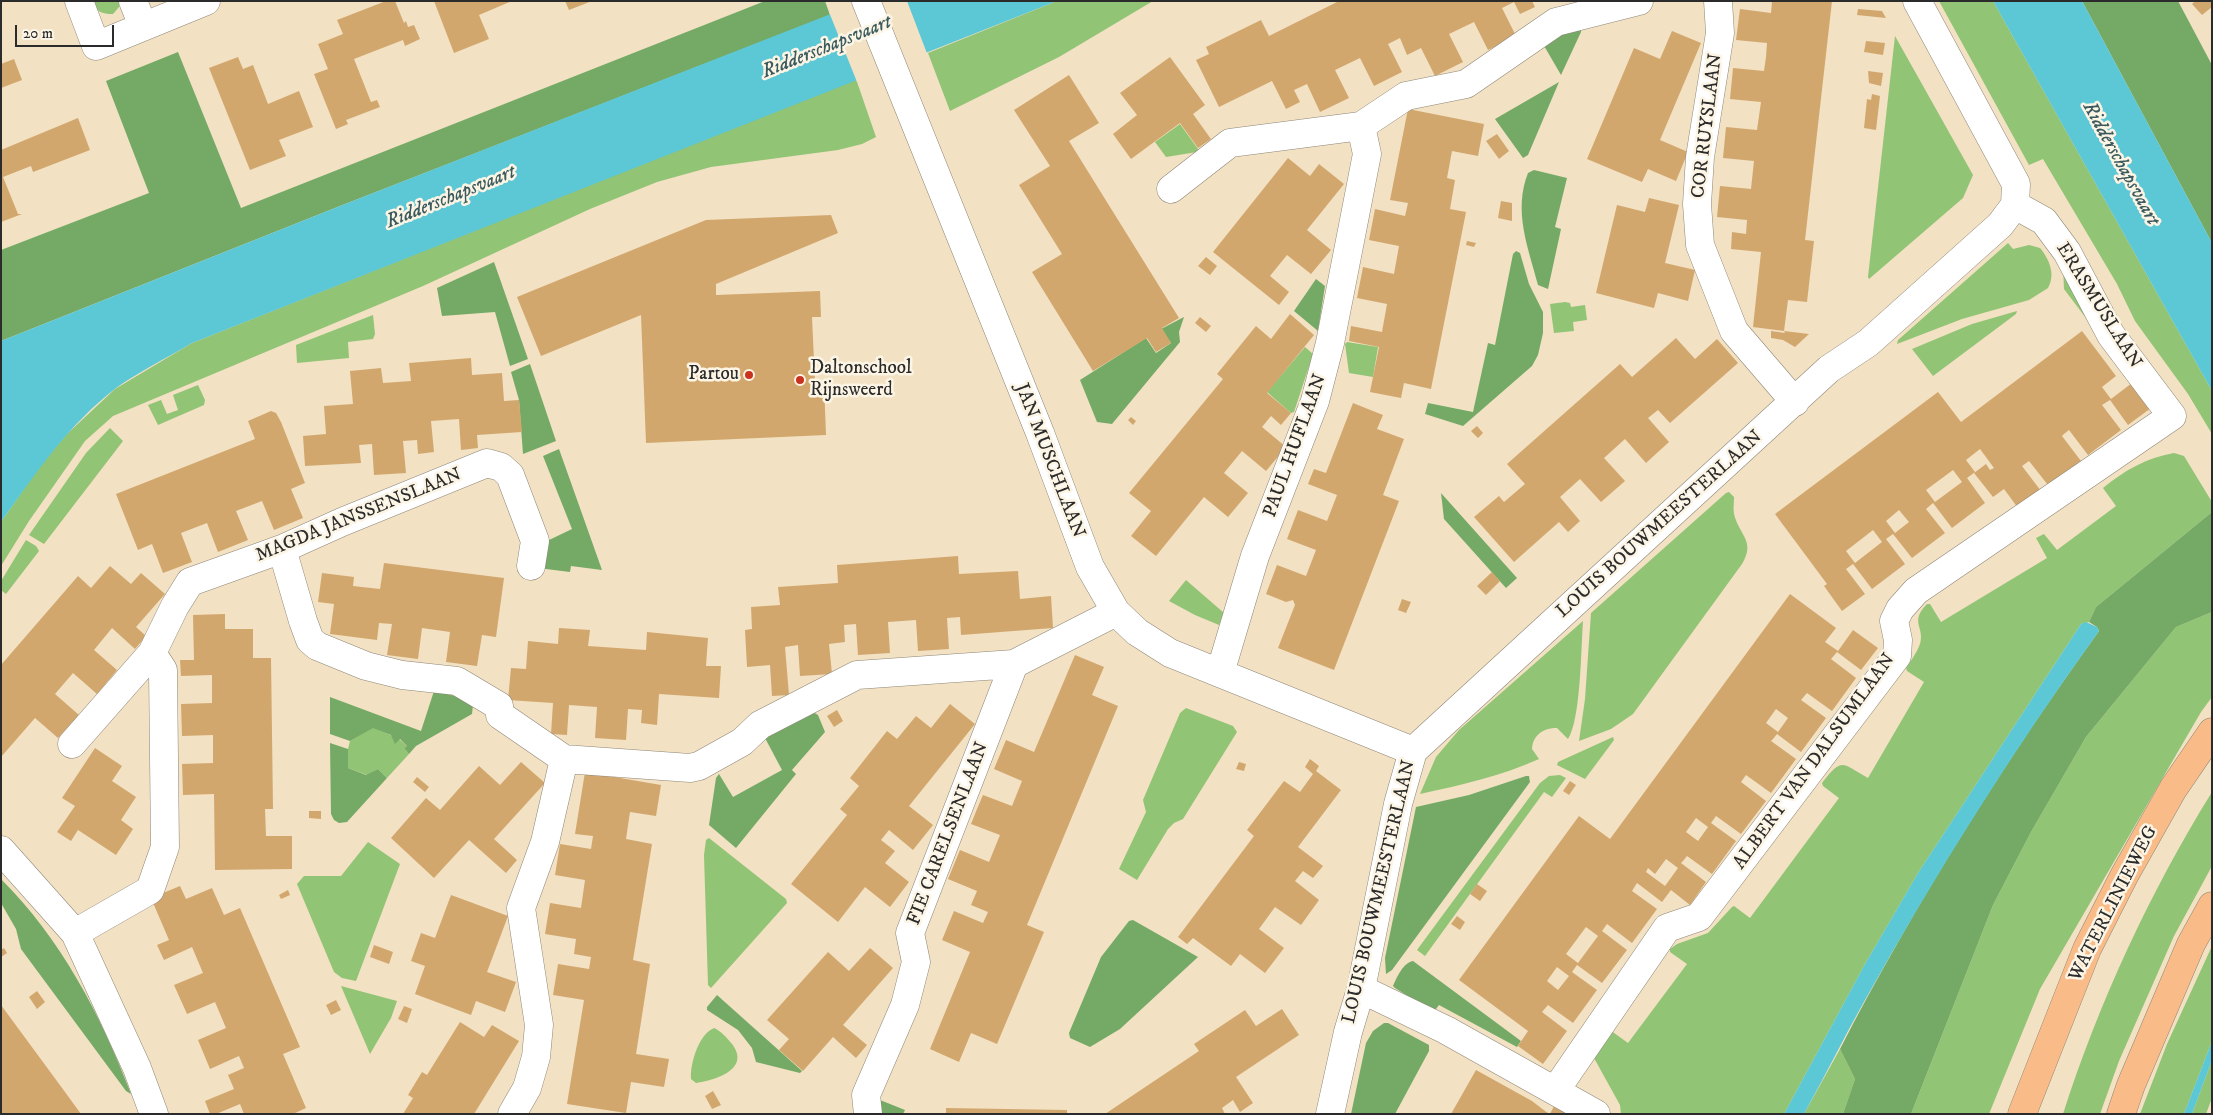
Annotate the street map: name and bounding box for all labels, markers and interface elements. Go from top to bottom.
water label: Ridderschapsvaart [759,11,895,85]
scale bar [18,15,116,47]
text: 20 m [23,24,53,43]
street label: COR RUYSLAAN [1688,52,1728,200]
water label: Ridderschapsvaart [2076,98,2164,230]
water label: Ridderschapsvaart [383,161,519,235]
street label: ERASMUSLAAN [2050,239,2146,373]
place label: Daltonschool Rijnsweerd [810,358,912,402]
place label: Partou [688,364,739,386]
marker: Partou [743,369,755,381]
street label: PAUL HUFLAAN [1259,371,1333,521]
marker: Daltonschool Rijnsweerd [794,374,806,386]
street label: JAN MUSCHLAAN [1009,381,1089,541]
street label: LOUIS BOUWMEESTERLAAN [1552,426,1768,624]
street label: MAGDA JANSSENSLAAN [253,464,465,568]
street label: ALBERT VAN DALSUMLAAN [1729,650,1901,874]
street label: FIE CARELSENLAAN [904,739,994,929]
street label: LOUIS BOUWMEESTERLAAN [1339,758,1421,1026]
street label: WATERLINIEWEG [2065,822,2163,986]

